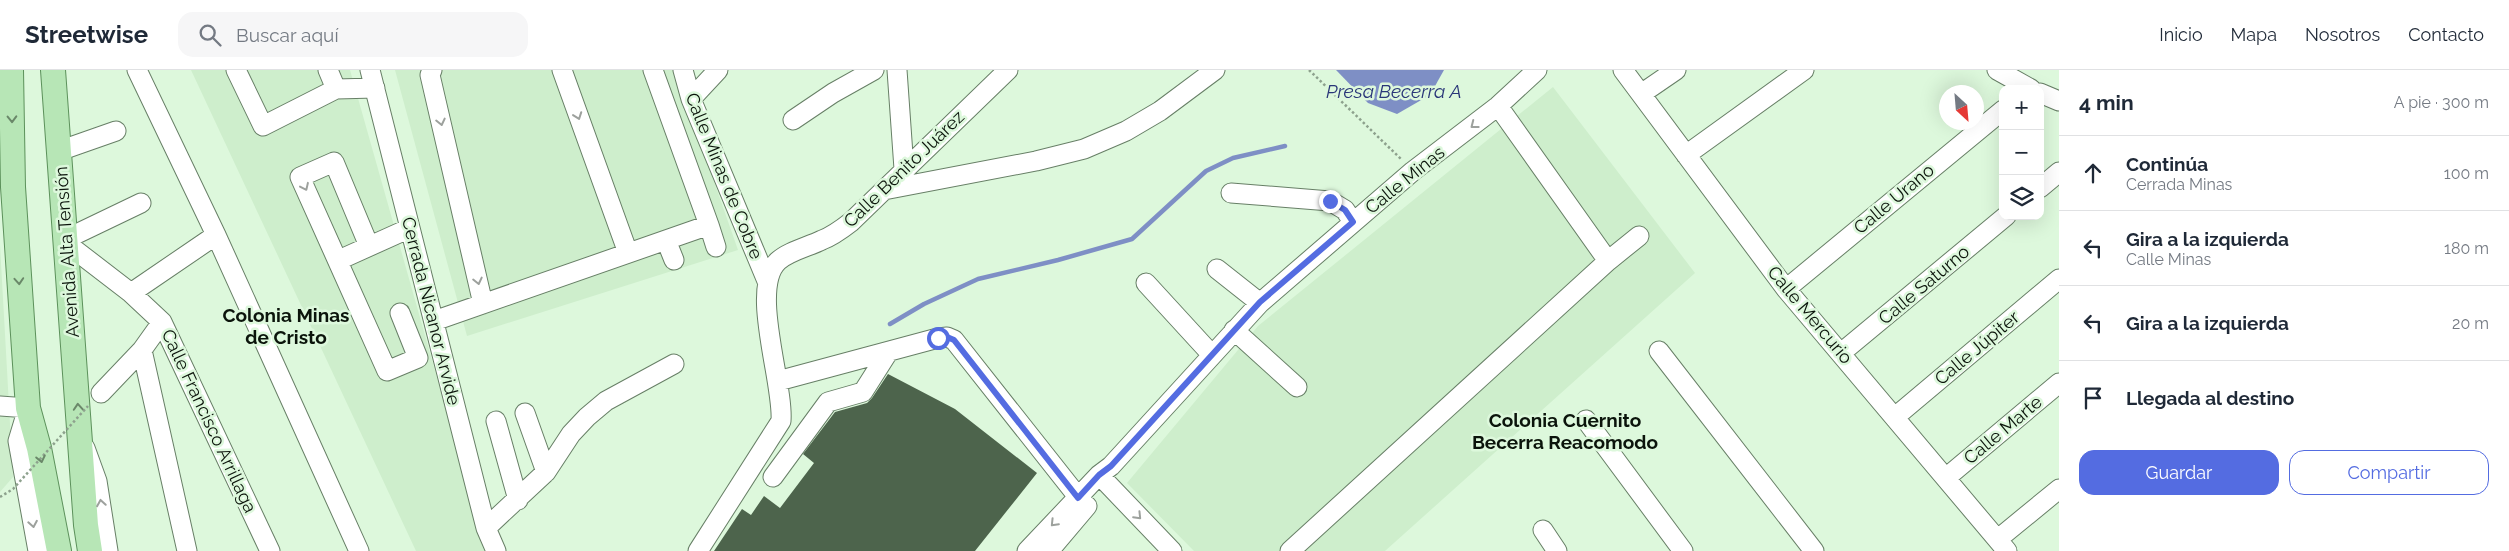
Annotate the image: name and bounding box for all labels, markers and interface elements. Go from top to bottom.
search box [178,12,528,57]
text: Streetwise [25,20,148,49]
icon: search [196,21,224,49]
text: Buscar aquí [236,24,339,46]
text: Inicio [2159,24,2203,45]
text: Mapa [2231,24,2277,45]
text: Nosotros [2305,24,2380,45]
text: Contacto [2408,24,2484,45]
water label: Presa Becerra A [1326,80,1462,102]
north arrow [1939,85,1984,130]
map controls [1999,85,2044,220]
button: + [1999,85,2044,130]
street label: Calle Minas de Cobre [681,90,768,262]
text: 4 min [2079,90,2134,115]
text: A pie · 300 m [2394,93,2489,112]
street label: Calle Benito Juárez [839,106,968,231]
one-way arrow [572,111,582,120]
one-way arrow [7,115,17,123]
one-way arrow [435,118,446,127]
one-way arrow [1470,119,1479,128]
button: − [1999,130,2044,175]
street label: Calle Minas [1361,141,1449,218]
text: Continúa [2126,153,2208,175]
street label: Calle Urano [1849,159,1938,238]
icon: ahead [2079,159,2107,187]
text: 100 m [2444,164,2489,183]
street label: Avenida Alta Tensión [50,166,83,338]
button: layers [1999,175,2044,220]
text: Cerrada Minas [2126,175,2232,194]
one-way arrow [298,182,309,191]
route end [1319,190,1342,213]
street label: Cerrada Nicanor Arvide [398,215,465,408]
text: Gira a la izquierda [2126,228,2289,250]
icon: left [2079,234,2107,262]
text: 180 m [2444,239,2489,258]
street label: Calle Saturno [1874,240,1974,329]
text: Calle Minas [2126,250,2211,269]
street label: Calle Mercurio [1763,262,1857,368]
one-way arrow [472,276,483,285]
one-way arrow [14,277,25,285]
district label: Colonia Minas de Cristo [223,304,349,348]
street label: Calle Júpiter [1930,306,2024,389]
icon: left [2079,309,2107,337]
text: Gira a la izquierda [2126,312,2289,334]
text: 20 m [2452,314,2489,333]
street label: Calle Francisco Arrillaga [158,326,261,516]
route start [927,327,950,350]
icon: arrive [2079,384,2107,412]
text: Llegada al destino [2126,387,2294,409]
street label: Calle Marte [1959,391,2046,468]
one-way arrow [72,403,83,411]
district label: Colonia Cuernito Becerra Reacomodo [1472,409,1658,453]
button: Guardar [2079,450,2279,495]
button: Compartir [2289,450,2489,495]
one-way arrow [35,455,46,463]
one-way arrow [96,498,106,507]
one-way arrow [1132,510,1141,519]
one-way arrow [1051,518,1060,527]
one-way arrow [27,520,38,528]

